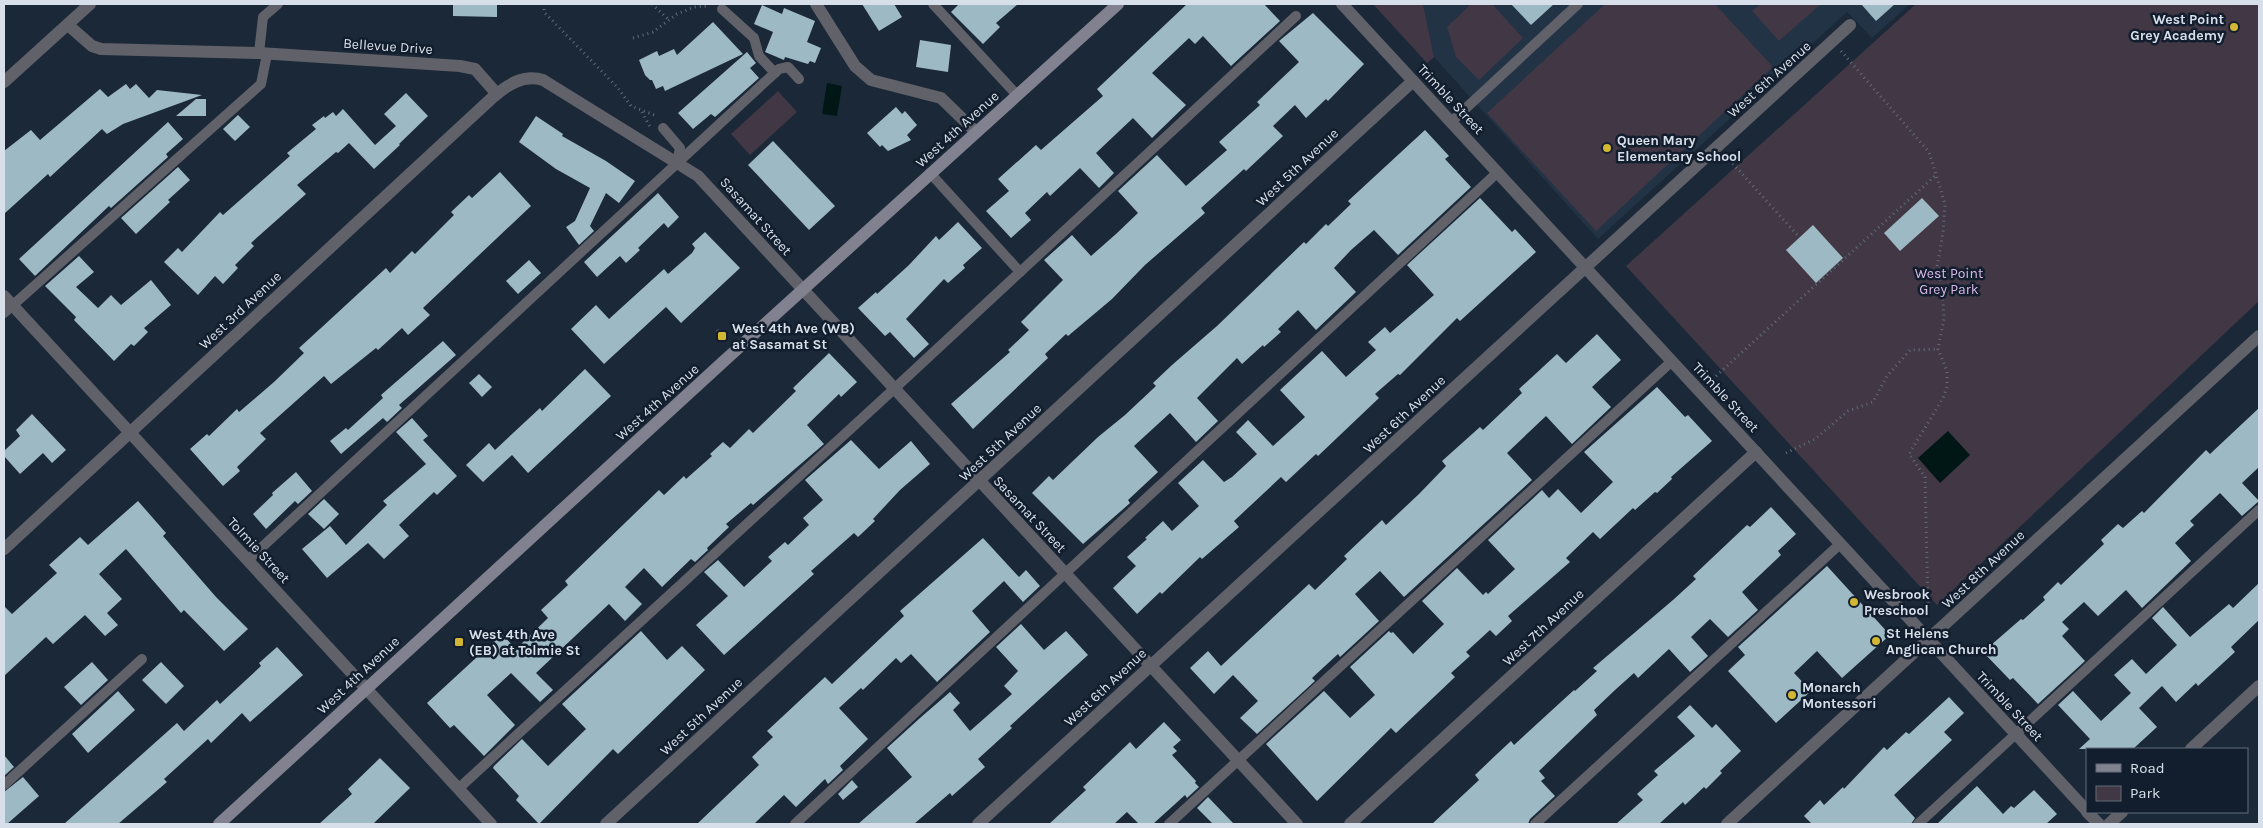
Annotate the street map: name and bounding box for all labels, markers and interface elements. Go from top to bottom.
place label: West Point Grey Academy [2130,11,2224,44]
marker: West Point Grey Academy [2228,21,2240,33]
street label: Bellevue Drive [343,35,433,58]
street label: West 6th Avenue [1724,37,1815,121]
street label: Trimble Street [1414,61,1487,138]
street label: West 4th Avenue [912,88,1002,171]
street label: West 5th Avenue [1253,125,1342,210]
place label: Queen Mary Elementary School [1617,132,1741,165]
marker: Queen Mary Elementary School [1601,142,1613,154]
street label: Sasamat Street [716,174,795,259]
park label: West Point Grey Park [1915,265,1983,298]
street label: West 3rd Avenue [196,268,285,353]
place label: West 4th Ave (WB) at Sasamat St [732,320,855,353]
marker: West 4th Ave (WB) at Sasamat St [716,330,728,342]
street label: Trimble Street [1689,359,1762,436]
street label: West 4th Avenue [612,361,702,444]
street label: West 6th Avenue [1360,372,1449,457]
street label: West 5th Avenue [956,400,1045,485]
street label: Sasamat Street [990,472,1070,556]
street label: Tolmie Street [224,514,293,587]
street label: West 8th Avenue [1938,527,2028,612]
street label: West 7th Avenue [1499,585,1587,669]
place label: Wesbrook Preschool [1864,586,1930,619]
marker: Wesbrook Preschool [1848,596,1860,608]
place label: St Helens Anglican Church [1886,625,1996,658]
place label: West 4th Ave (EB) at Tolmie St [469,626,580,659]
street label: West 4th Avenue [314,633,403,718]
marker: St Helens Anglican Church [1870,635,1882,647]
marker: West 4th Ave (EB) at Tolmie St [453,636,465,648]
street label: West 6th Avenue [1061,645,1150,730]
street label: Trimble Street [1973,668,2046,745]
street label: West 5th Avenue [657,674,746,759]
place label: Monarch Montessori [1802,679,1877,712]
marker: Monarch Montessori [1786,689,1798,701]
legend [2086,748,2248,813]
text: Road [2130,759,2165,777]
text: Park [2130,784,2160,802]

